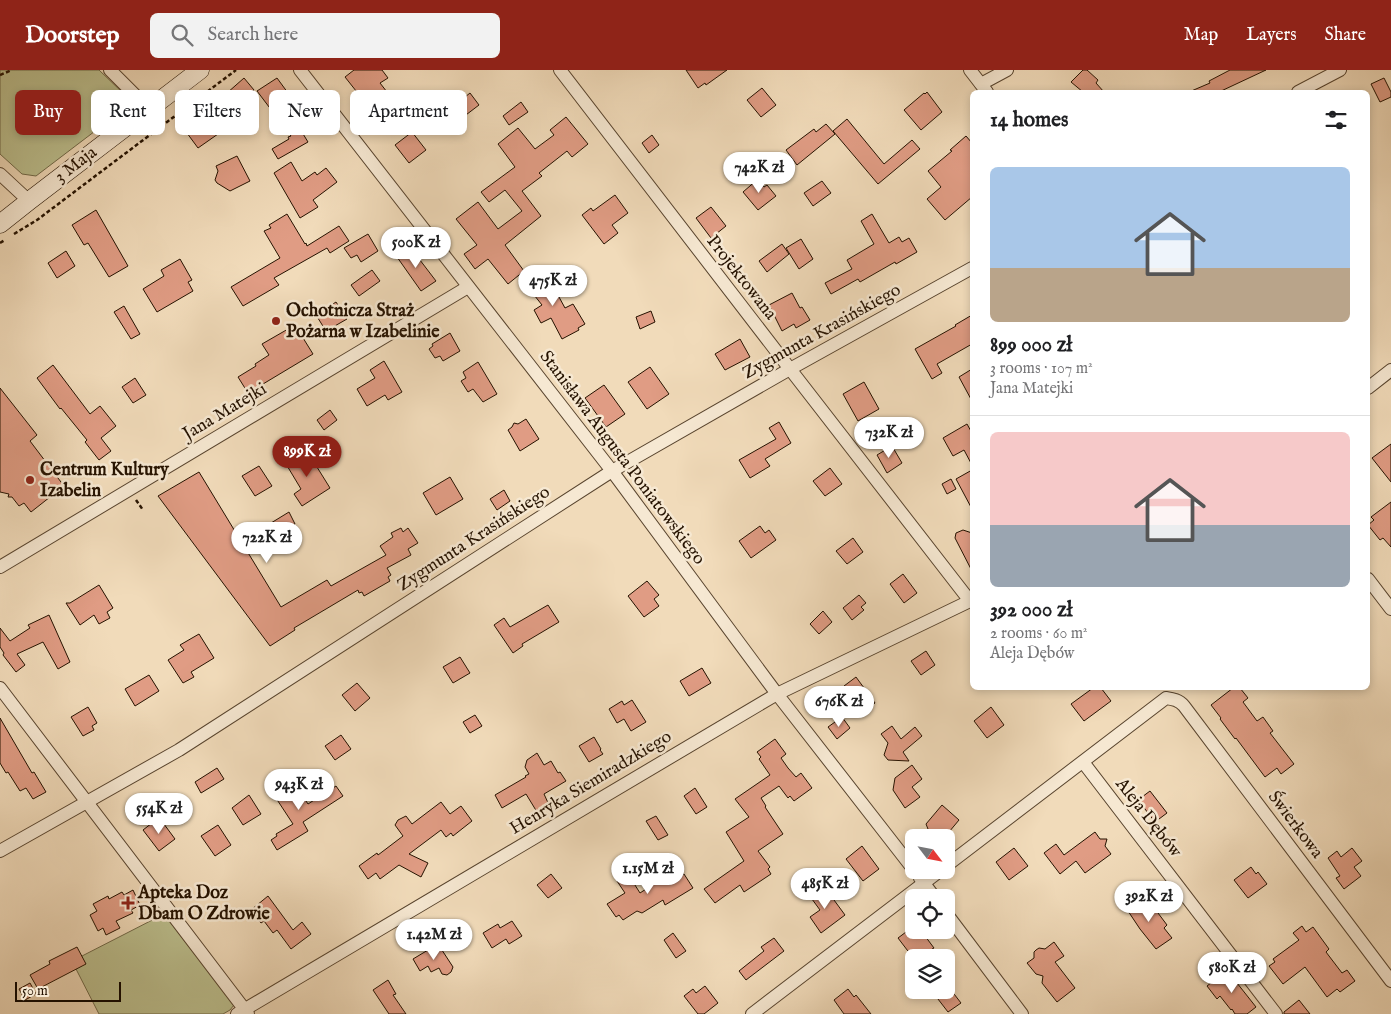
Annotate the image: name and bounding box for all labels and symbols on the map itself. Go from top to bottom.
street label: 3 Maja [50,141,102,188]
pin: 742K zł [713,152,805,194]
pin: 500K zł [370,226,462,269]
street label: Projektowana [701,231,781,325]
pin: 475K zł [507,264,599,307]
street label: Zygmunta Krasińskiego [739,279,906,385]
place label: Ochotnicza Straż Pożarna w Izabelinie [286,300,440,344]
marker: Ochotnicza Straż Pożarna w Izabelinie [270,315,282,327]
street label: Stanisława Augusta Poniatowskiego [534,346,710,570]
street label: Jana Matejki [177,378,271,447]
pin: 732K zł [843,416,935,459]
pin: 899K zł [261,436,353,478]
place label: Centrum Kultury Izabelin [40,459,170,503]
marker: Centrum Kultury Izabelin [24,474,36,486]
street label: Zygmunta Krasińskiego [393,481,555,597]
pin: 722K zł [221,522,313,564]
pin: 676K zł [793,686,885,728]
street label: Henryka Siemiradzkiego [506,725,676,840]
pin: 943K zł [253,768,345,811]
street label: Aleja Dębów [1109,773,1187,863]
street label: Świerkowa [1262,785,1330,864]
pin: 554K zł [113,792,205,835]
north arrow [905,829,955,879]
pin: 1.15M zł [596,852,700,895]
pin: 485K zł [779,868,871,910]
pin: 392K zł [1103,880,1195,923]
place label: Apteka Doz Dbam O Zdrowie [137,882,270,926]
marker: Apteka Doz Dbam O Zdrowie [122,897,134,909]
pin: 1.42M zł [382,918,486,961]
pin: 580K zł [1186,952,1278,994]
scale bar [15,979,121,1002]

